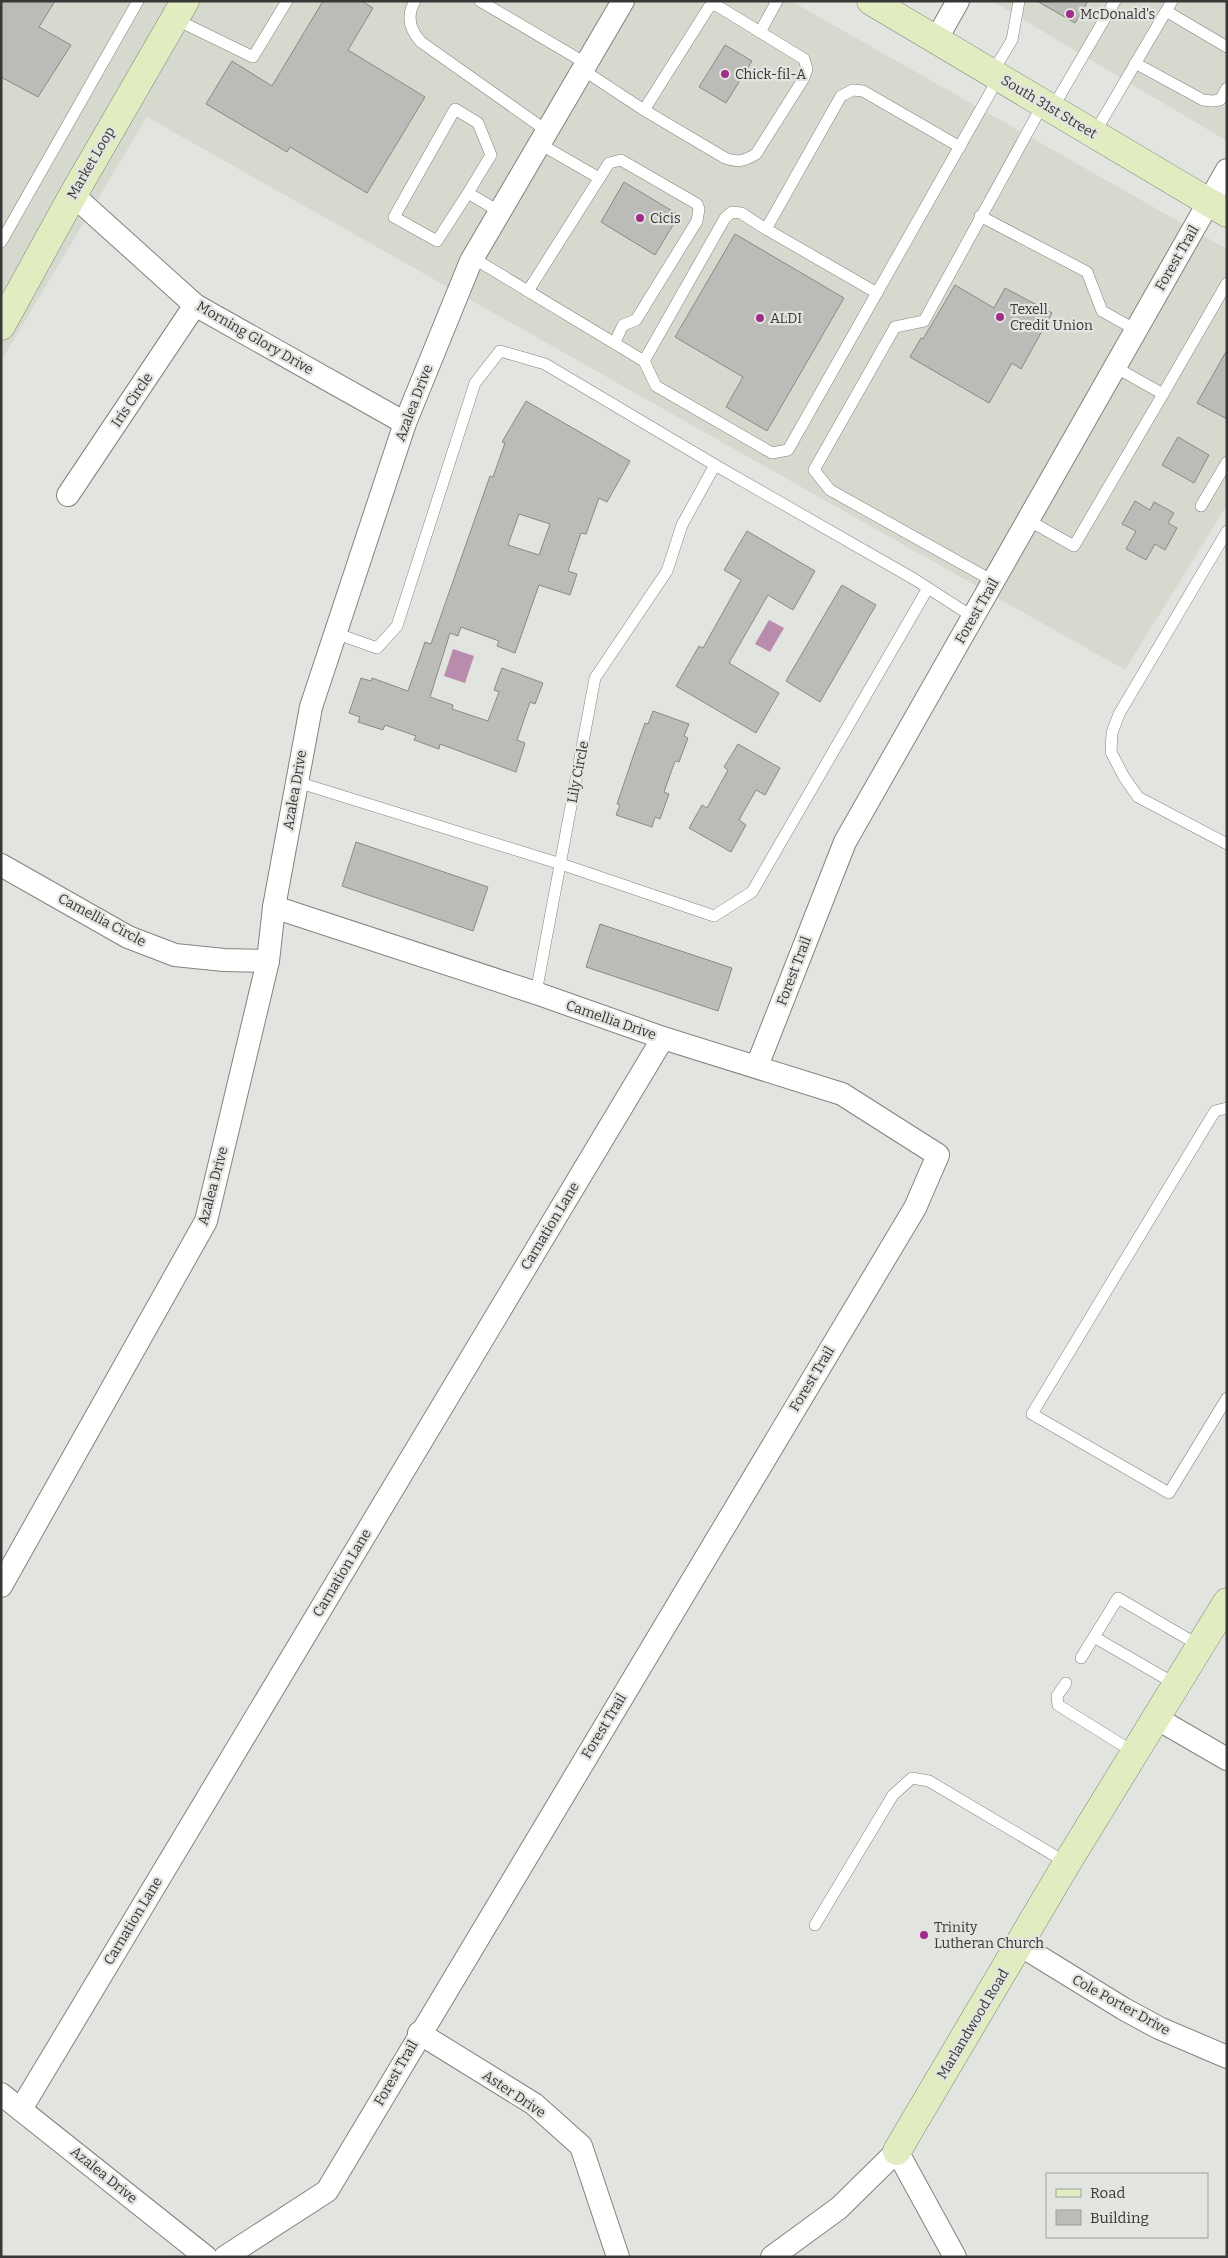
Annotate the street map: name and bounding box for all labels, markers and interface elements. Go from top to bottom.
place label: McDonald's [1080,6,1155,23]
marker: McDonald's [1064,8,1076,20]
place label: Chick-fil-A [735,66,806,83]
marker: Chick-fil-A [719,68,731,80]
street label: South 31st Street [998,72,1100,142]
street label: Market Loop [63,124,119,202]
place label: Cicis [650,210,681,227]
marker: Cicis [634,212,646,224]
street label: Forest Trail [1151,222,1203,294]
street label: Morning Glory Drive [194,298,316,378]
place label: Texell Credit Union [1010,301,1093,334]
place label: ALDI [770,310,802,327]
marker: Texell Credit Union [994,311,1006,323]
marker: ALDI [754,312,766,324]
street label: Azalea Drive [392,362,436,444]
street label: Iris Circle [108,370,156,430]
street label: Forest Trail [951,575,1003,647]
street label: Lily Circle [564,739,592,805]
street label: Azalea Drive [280,749,310,831]
street label: Camellia Circle [55,890,149,950]
street label: Forest Trail [773,934,815,1008]
street label: Camellia Drive [564,997,658,1043]
street label: Azalea Drive [194,1145,232,1227]
street label: Carnation Lane [517,1179,583,1273]
street label: Forest Trail [786,1343,838,1415]
street label: Carnation Lane [309,1526,375,1620]
street label: Forest Trail [578,1690,630,1762]
street label: Carnation Lane [100,1874,166,1968]
place label: Trinity Lutheran Church [934,1919,1044,1952]
marker: Trinity Lutheran Church [918,1929,930,1941]
street label: Marlandwood Road [933,1966,1013,2082]
street label: Cole Porter Drive [1069,1971,1173,2039]
street label: Forest Trail [370,2037,422,2109]
street label: Aster Drive [479,2067,549,2121]
street label: Azalea Drive [67,2143,141,2207]
legend [1046,2173,1208,2238]
text: Road [1090,2184,1125,2202]
text: Building [1090,2209,1149,2227]

